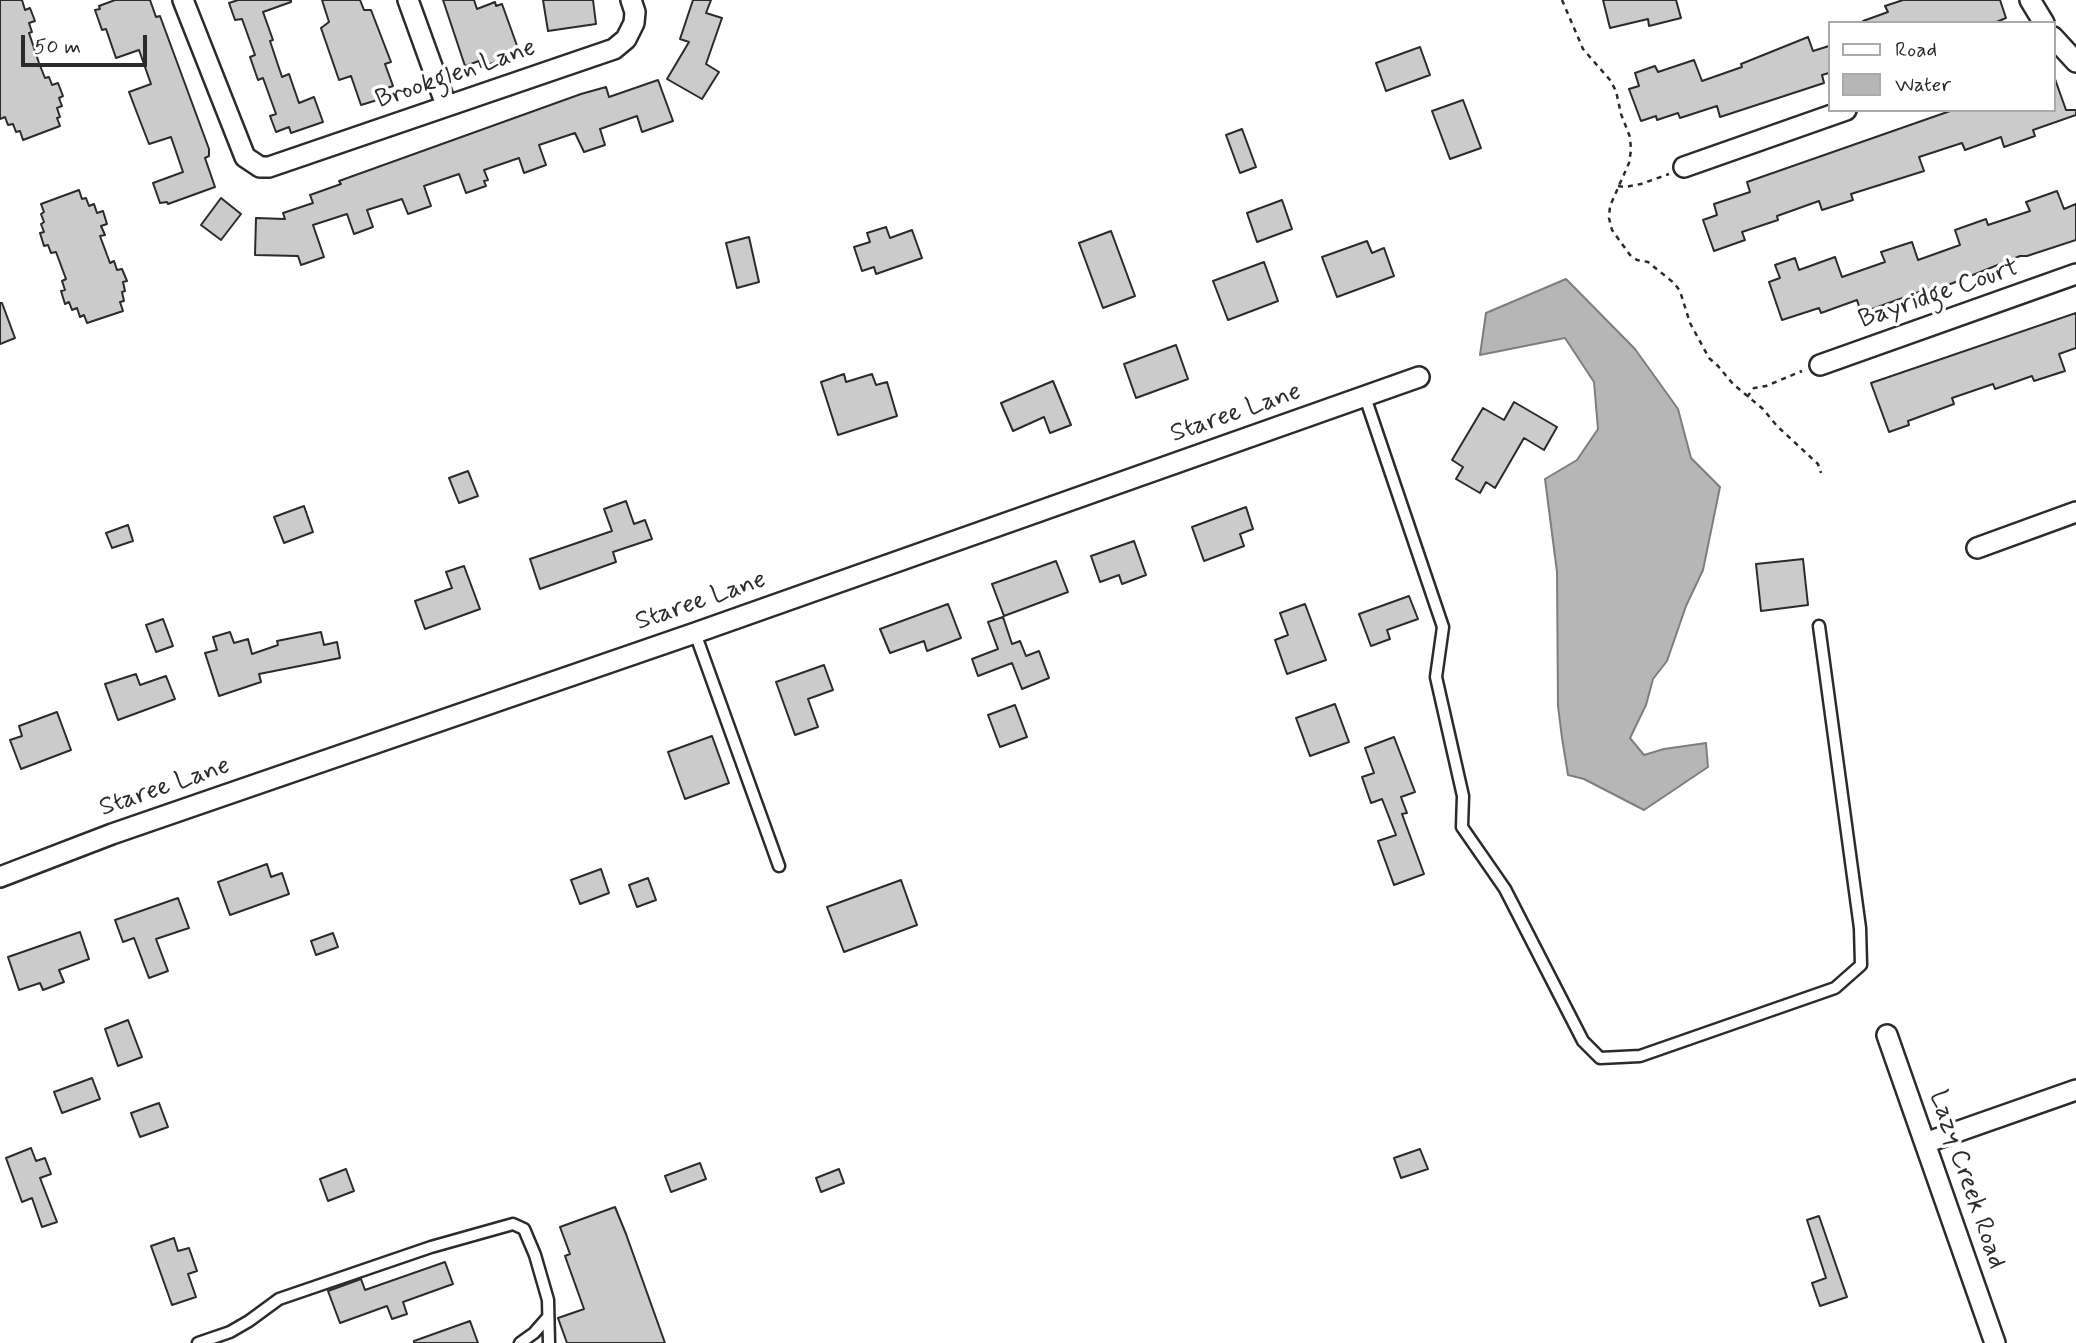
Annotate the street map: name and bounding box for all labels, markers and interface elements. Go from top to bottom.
scale bar [24,21,150,65]
legend [1828,21,2055,112]
text: 50 m [34,33,81,61]
street label: Brookglen Lane [372,33,540,117]
text: Road [1895,36,1937,64]
text: Water [1895,71,1951,99]
street label: Bayridge Court [1855,253,2023,337]
street label: Staree Lane [1167,377,1305,451]
street label: Staree Lane [632,565,770,639]
street label: Staree Lane [96,751,234,825]
street label: Lazy Creek Road [1921,1087,2011,1273]

